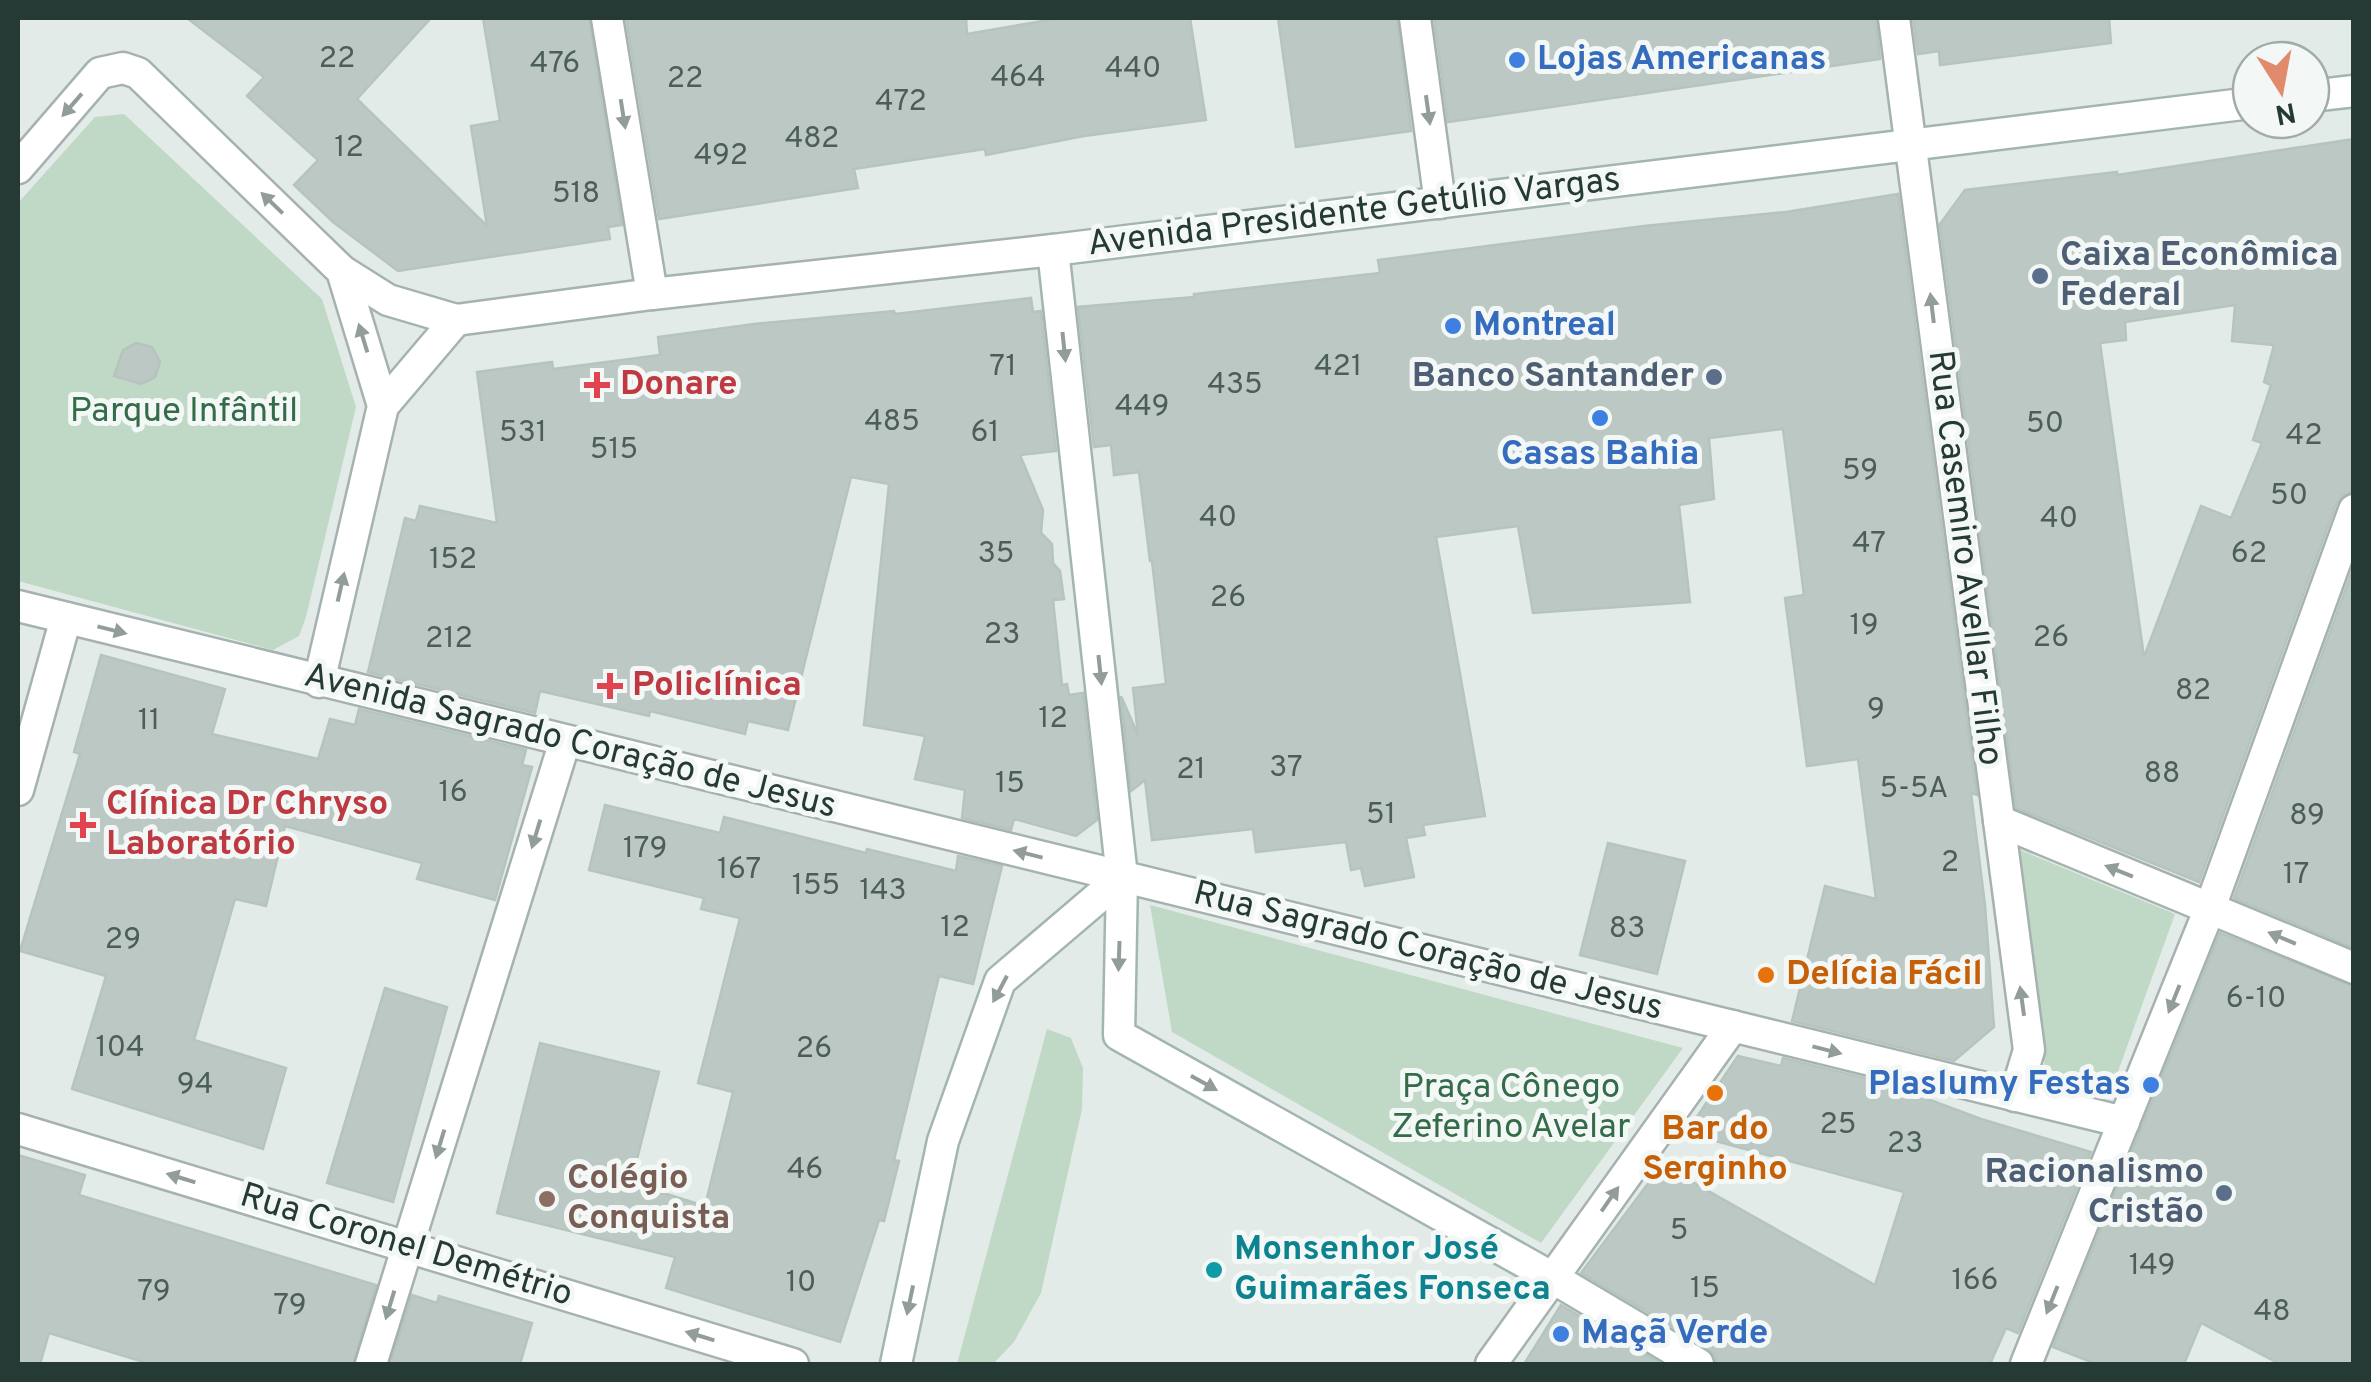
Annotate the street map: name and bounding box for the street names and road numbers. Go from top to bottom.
street label: Avenida Presidente Getúlio Vargas [1085,158,1623,268]
street label: Rua Casemiro Avellar Filho [1917,348,2011,768]
street label: Avenida Sagrado Coração de Jesus [299,655,841,829]
street label: Rua Sagrado Coração de Jesus [1189,872,1667,1032]
street label: Rua Coronel Demétrio [234,1174,578,1318]

